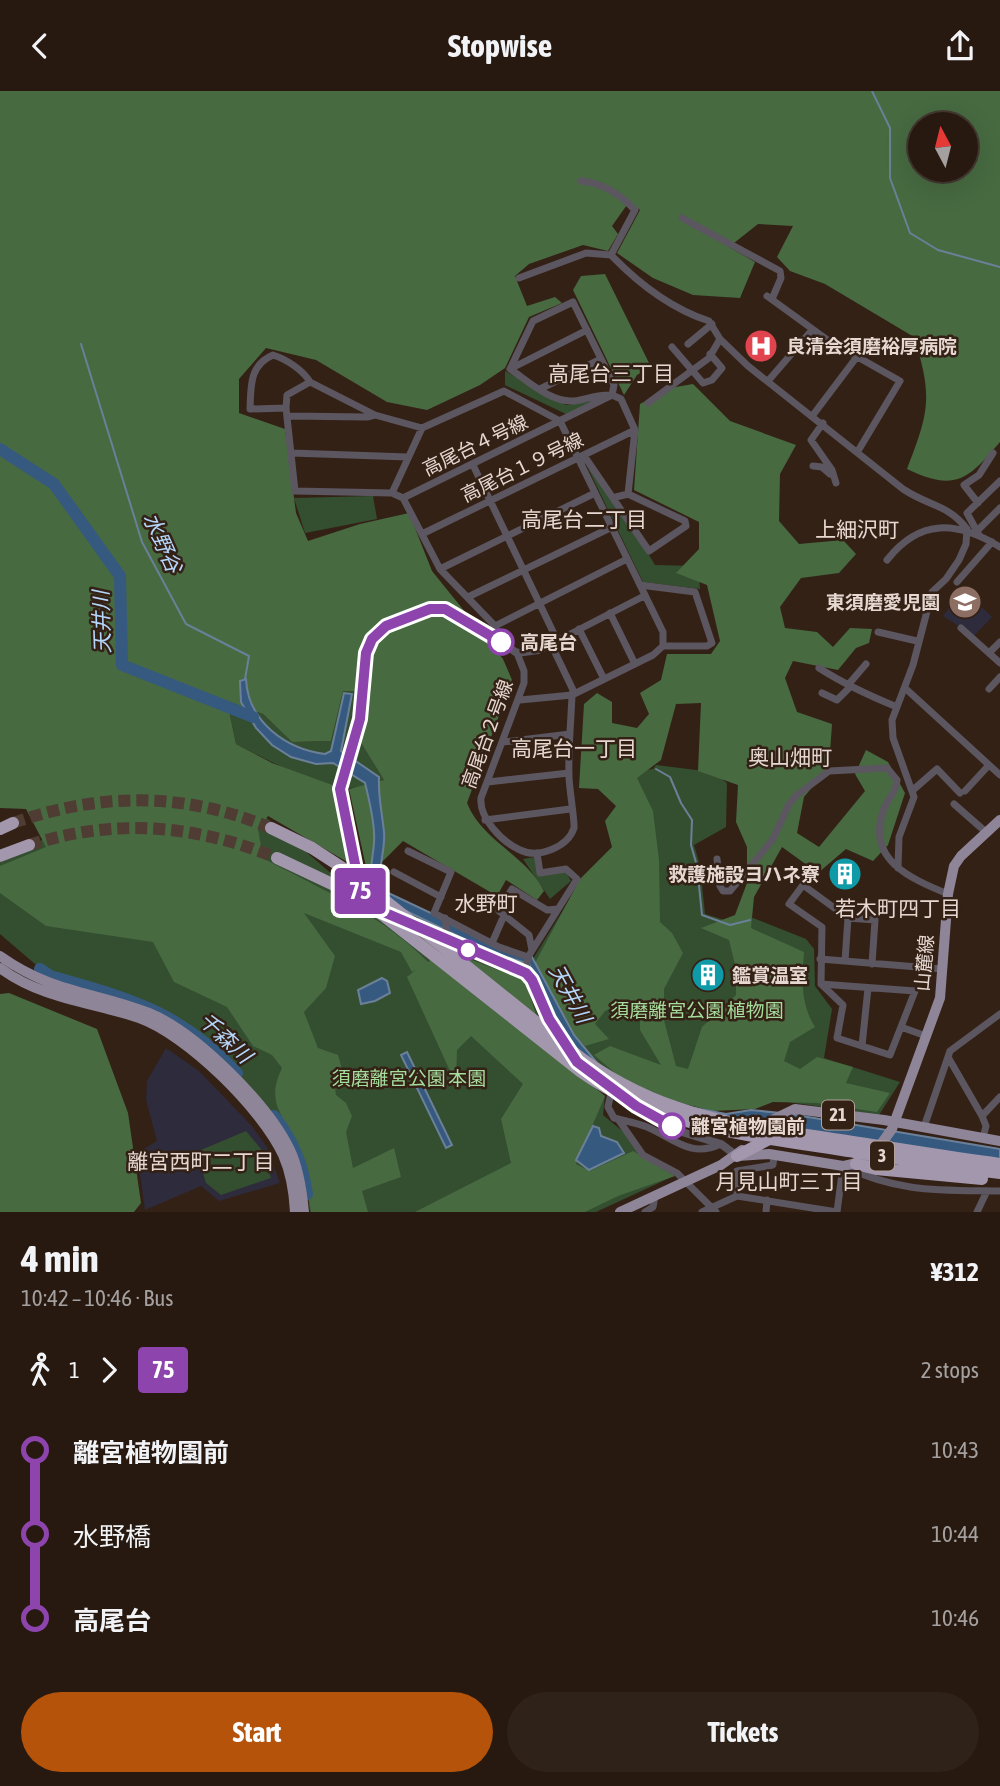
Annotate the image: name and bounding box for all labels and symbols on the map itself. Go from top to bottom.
north arrow [908,112,978,182]
hospital icon: 良清会須磨裕厚病院 [742,327,780,365]
place label: 良清会須磨裕厚病院 [786,335,957,357]
district label: 高尾台三丁目 [548,361,674,385]
street label: 高尾台４号線 [419,410,531,480]
street label: 高尾台１９号線 [457,428,587,506]
district label: 高尾台二丁目 [521,507,647,531]
water label: 水野谷 [139,509,188,578]
district label: 上細沢町 [815,517,899,541]
school or university icon: 東須磨愛児園 [946,583,984,621]
water label: 天井川 [88,588,114,654]
place label: 東須磨愛児園 [826,591,940,613]
marker: 高尾台 [488,629,514,655]
place label: 高尾台 [520,631,577,653]
street label: 高尾台２号線 [457,677,517,791]
district label: 高尾台一丁目 [511,736,637,760]
district label: 奥山畑町 [748,745,832,769]
building icon: 救護施設ヨハネ寮 [826,855,864,893]
place label: 救護施設ヨハネ寮 [668,863,820,885]
line badge: 75 [328,868,392,914]
district label: 水野町 [455,891,518,915]
district label: 若木町四丁目 [835,896,961,920]
street label: 山麓線 [911,934,937,992]
unlabelled marker [458,940,478,960]
building icon: 鑑賞温室 [689,956,727,994]
water label: 天井川 [545,960,598,1029]
place label: 鑑賞温室 [732,964,808,986]
park label: 須磨離宮公園 植物園 [610,999,784,1021]
water label: 千森川 [194,1007,258,1069]
park label: 須磨離宮公園 本園 [332,1067,486,1089]
road number: 21 [822,1100,854,1129]
marker: 離宮植物園前 [659,1113,685,1139]
place label: 離宮植物園前 [691,1115,805,1137]
road number: 3 [870,1141,894,1171]
district label: 離宮西町二丁目 [128,1149,275,1173]
district label: 月見山町三丁目 [716,1169,863,1193]

